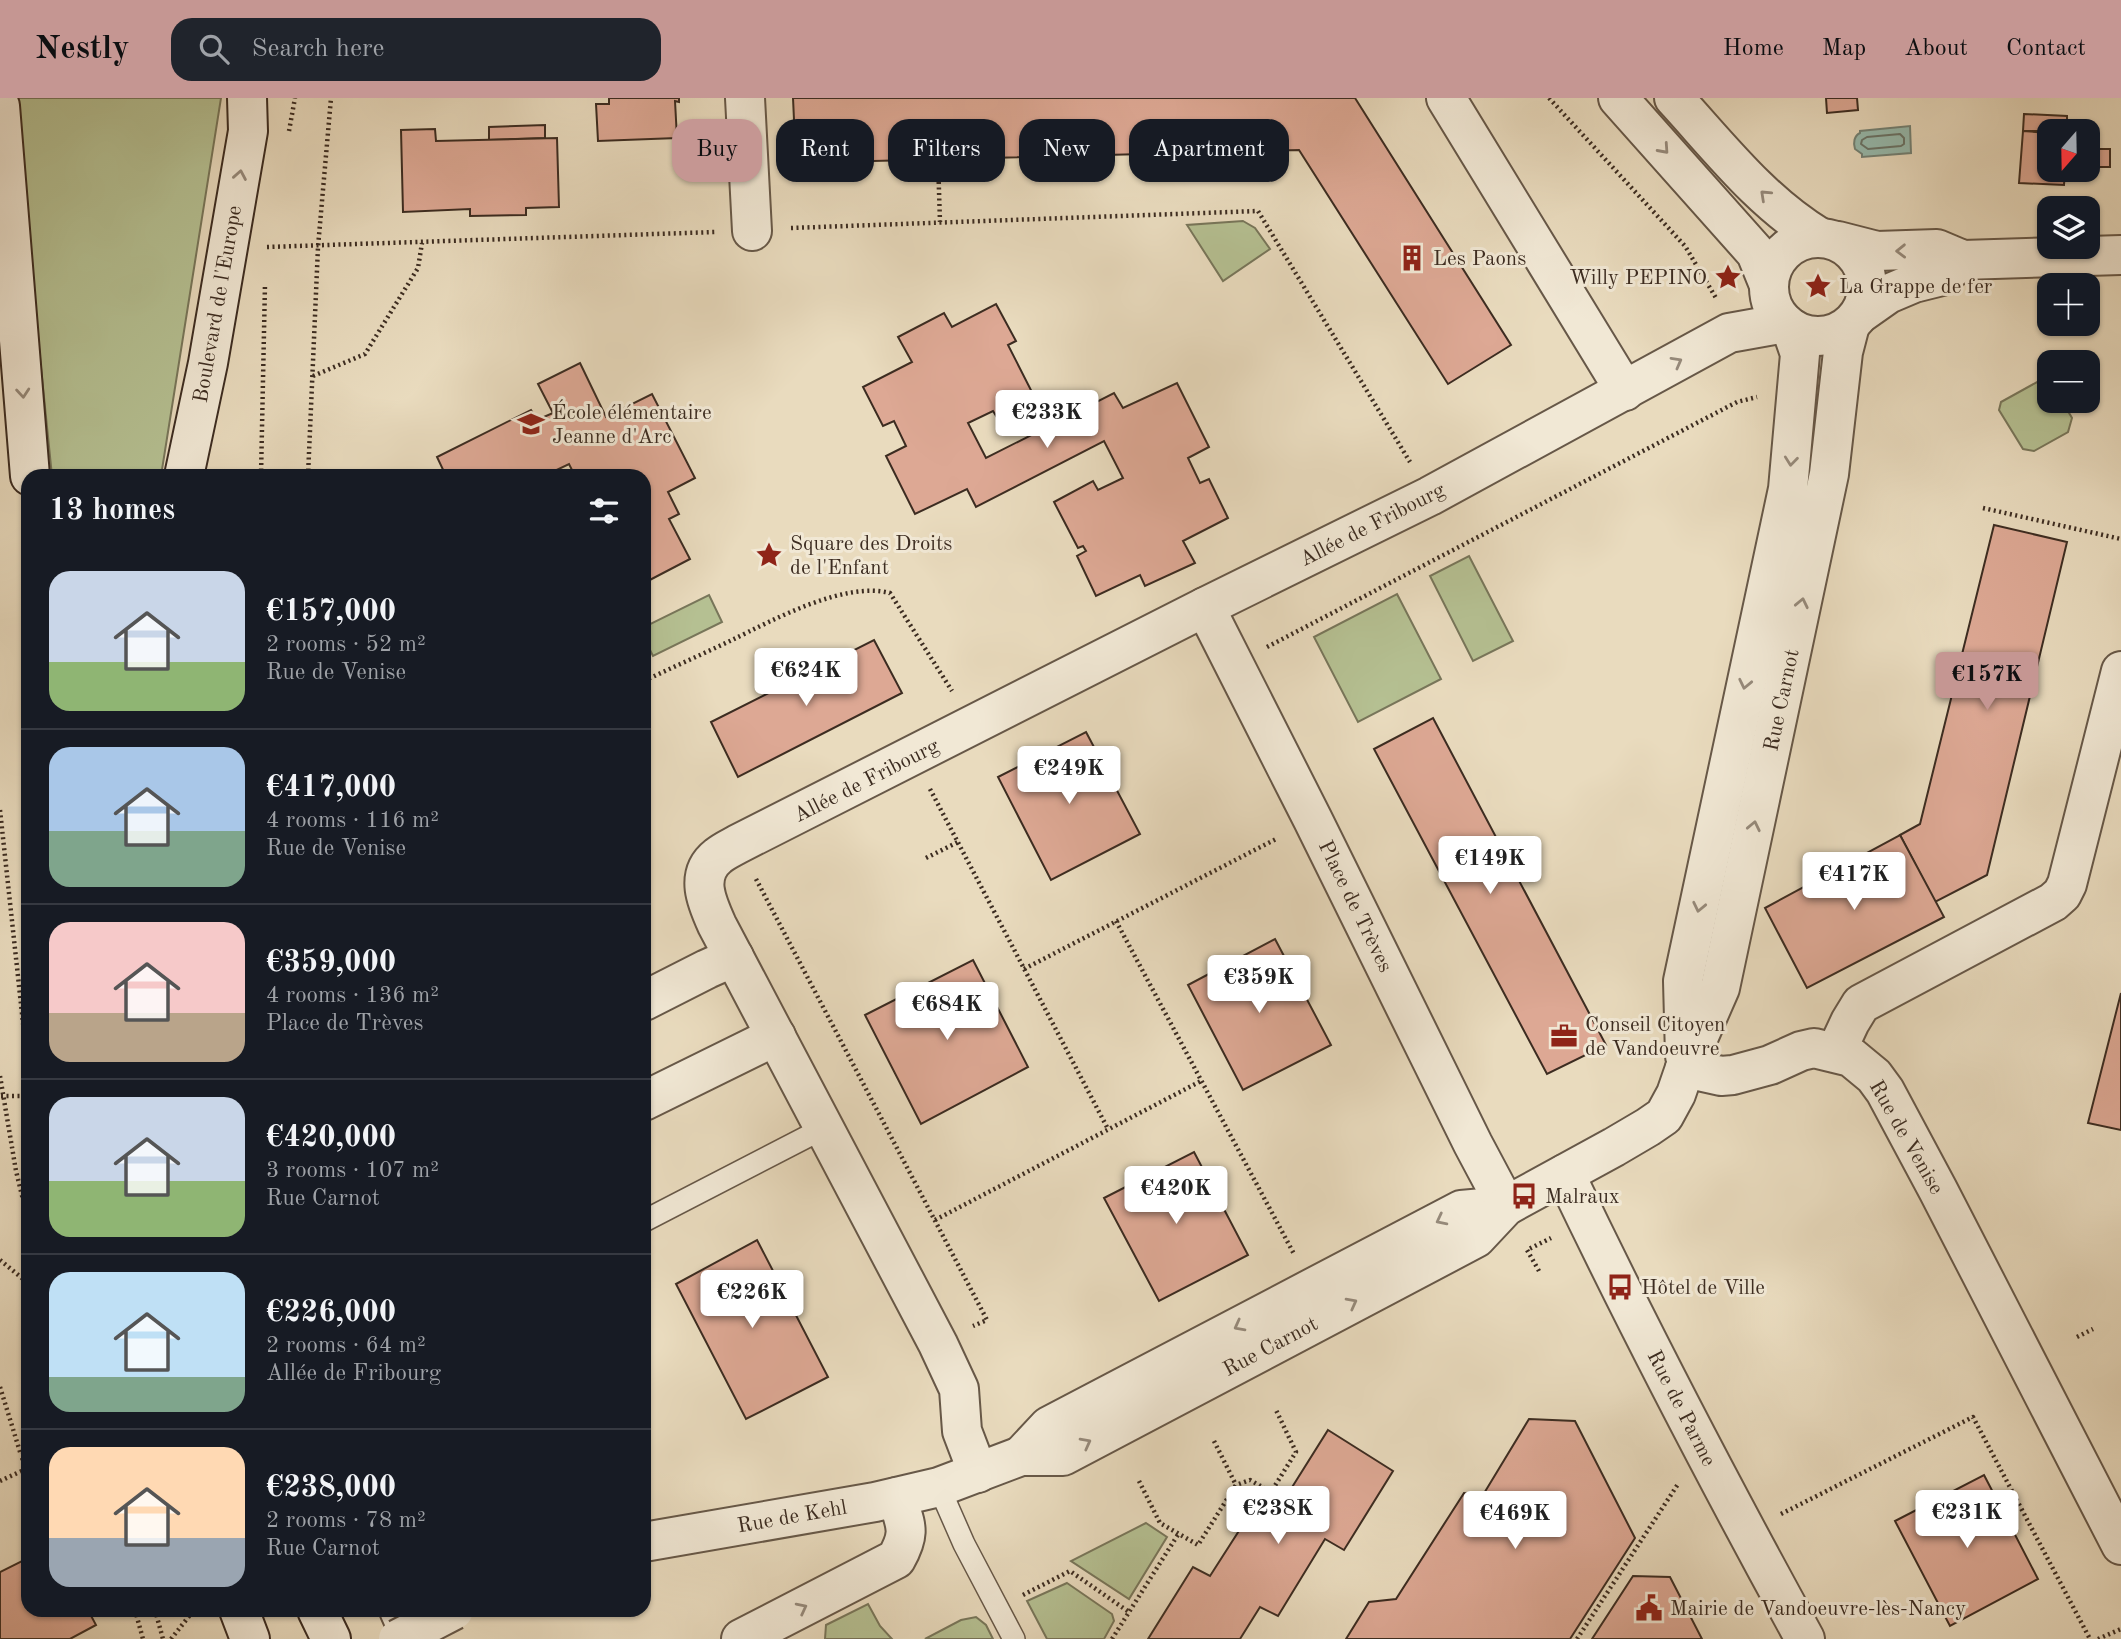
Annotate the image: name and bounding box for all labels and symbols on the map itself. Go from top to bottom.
north arrow [2037,119,2100,182]
one-way arrow [1656,141,1668,154]
one-way arrow [232,169,247,181]
one-way arrow [1760,191,1773,204]
street label: Boulevard de l'Europe [191,204,246,405]
building icon: Les Paons [1397,243,1427,273]
one-way arrow [1895,243,1906,259]
place label: Les Paons [1433,249,1526,270]
place icon: Willy PEPINO [1713,262,1743,292]
place label: Willy PEPINO [1569,268,1707,289]
place icon: La Grappe de fer [1803,271,1833,301]
place label: La Grappe de fer [1839,277,1993,298]
one-way arrow [1670,357,1682,370]
one-way arrow [15,388,30,399]
pin: €233K [998,390,1096,450]
place label: École élémentaire Jeanne d'Arc [552,399,712,448]
school or university icon: École élémentaire Jeanne d'Arc [516,409,546,439]
one-way arrow [1783,456,1798,467]
street label: Allée de Fribourg [1297,479,1449,571]
place label: Square des Droits de l'Enfant [790,534,952,579]
place icon: Square des Droits de l'Enfant [754,540,784,570]
one-way arrow [1793,597,1808,609]
street label: Rue Carnot [1761,647,1804,753]
pin: €624K [757,648,855,708]
pin: €157K [1938,652,2036,712]
one-way arrow [1739,678,1754,690]
street label: Allée de Fribourg [791,735,943,827]
pin: €249K [1020,746,1118,806]
one-way arrow [1745,820,1760,832]
pin: €149K [1441,836,1539,896]
street label: Place de Trèves [1314,837,1396,976]
pin: €417K [1805,852,1903,912]
one-way arrow [1692,901,1707,913]
pin: €359K [1210,956,1308,1015]
pin: €684K [898,982,996,1042]
place label: Conseil Citoyen de Vandoeuvre [1585,1015,1725,1060]
office icon: Conseil Citoyen de Vandoeuvre [1549,1021,1579,1051]
street label: Rue de Venise [1865,1077,1947,1198]
pin: €420K [1127,1166,1225,1226]
bus stop icon: Malraux [1509,1181,1539,1211]
place label: Malraux [1545,1187,1620,1208]
one-way arrow [1436,1212,1448,1226]
pin: €226K [703,1270,801,1330]
bus stop icon: Hôtel de Ville [1605,1272,1635,1302]
place label: Hôtel de Ville [1641,1278,1765,1299]
one-way arrow [1345,1298,1357,1311]
street label: Rue Carnot [1220,1314,1322,1381]
one-way arrow [1234,1318,1246,1331]
street label: Rue de Parme [1642,1347,1719,1470]
one-way arrow [1079,1438,1091,1452]
pin: €238K [1229,1486,1327,1546]
pin: €231K [1918,1490,2016,1550]
pin: €469K [1466,1492,1564,1551]
street label: Rue de Kehl [736,1497,849,1537]
public building icon: Mairie de Vandoeuvre-lès-Nancy [1634,1593,1664,1623]
place label: Mairie de Vandoeuvre-lès-Nancy [1670,1599,1966,1620]
one-way arrow [795,1602,807,1616]

